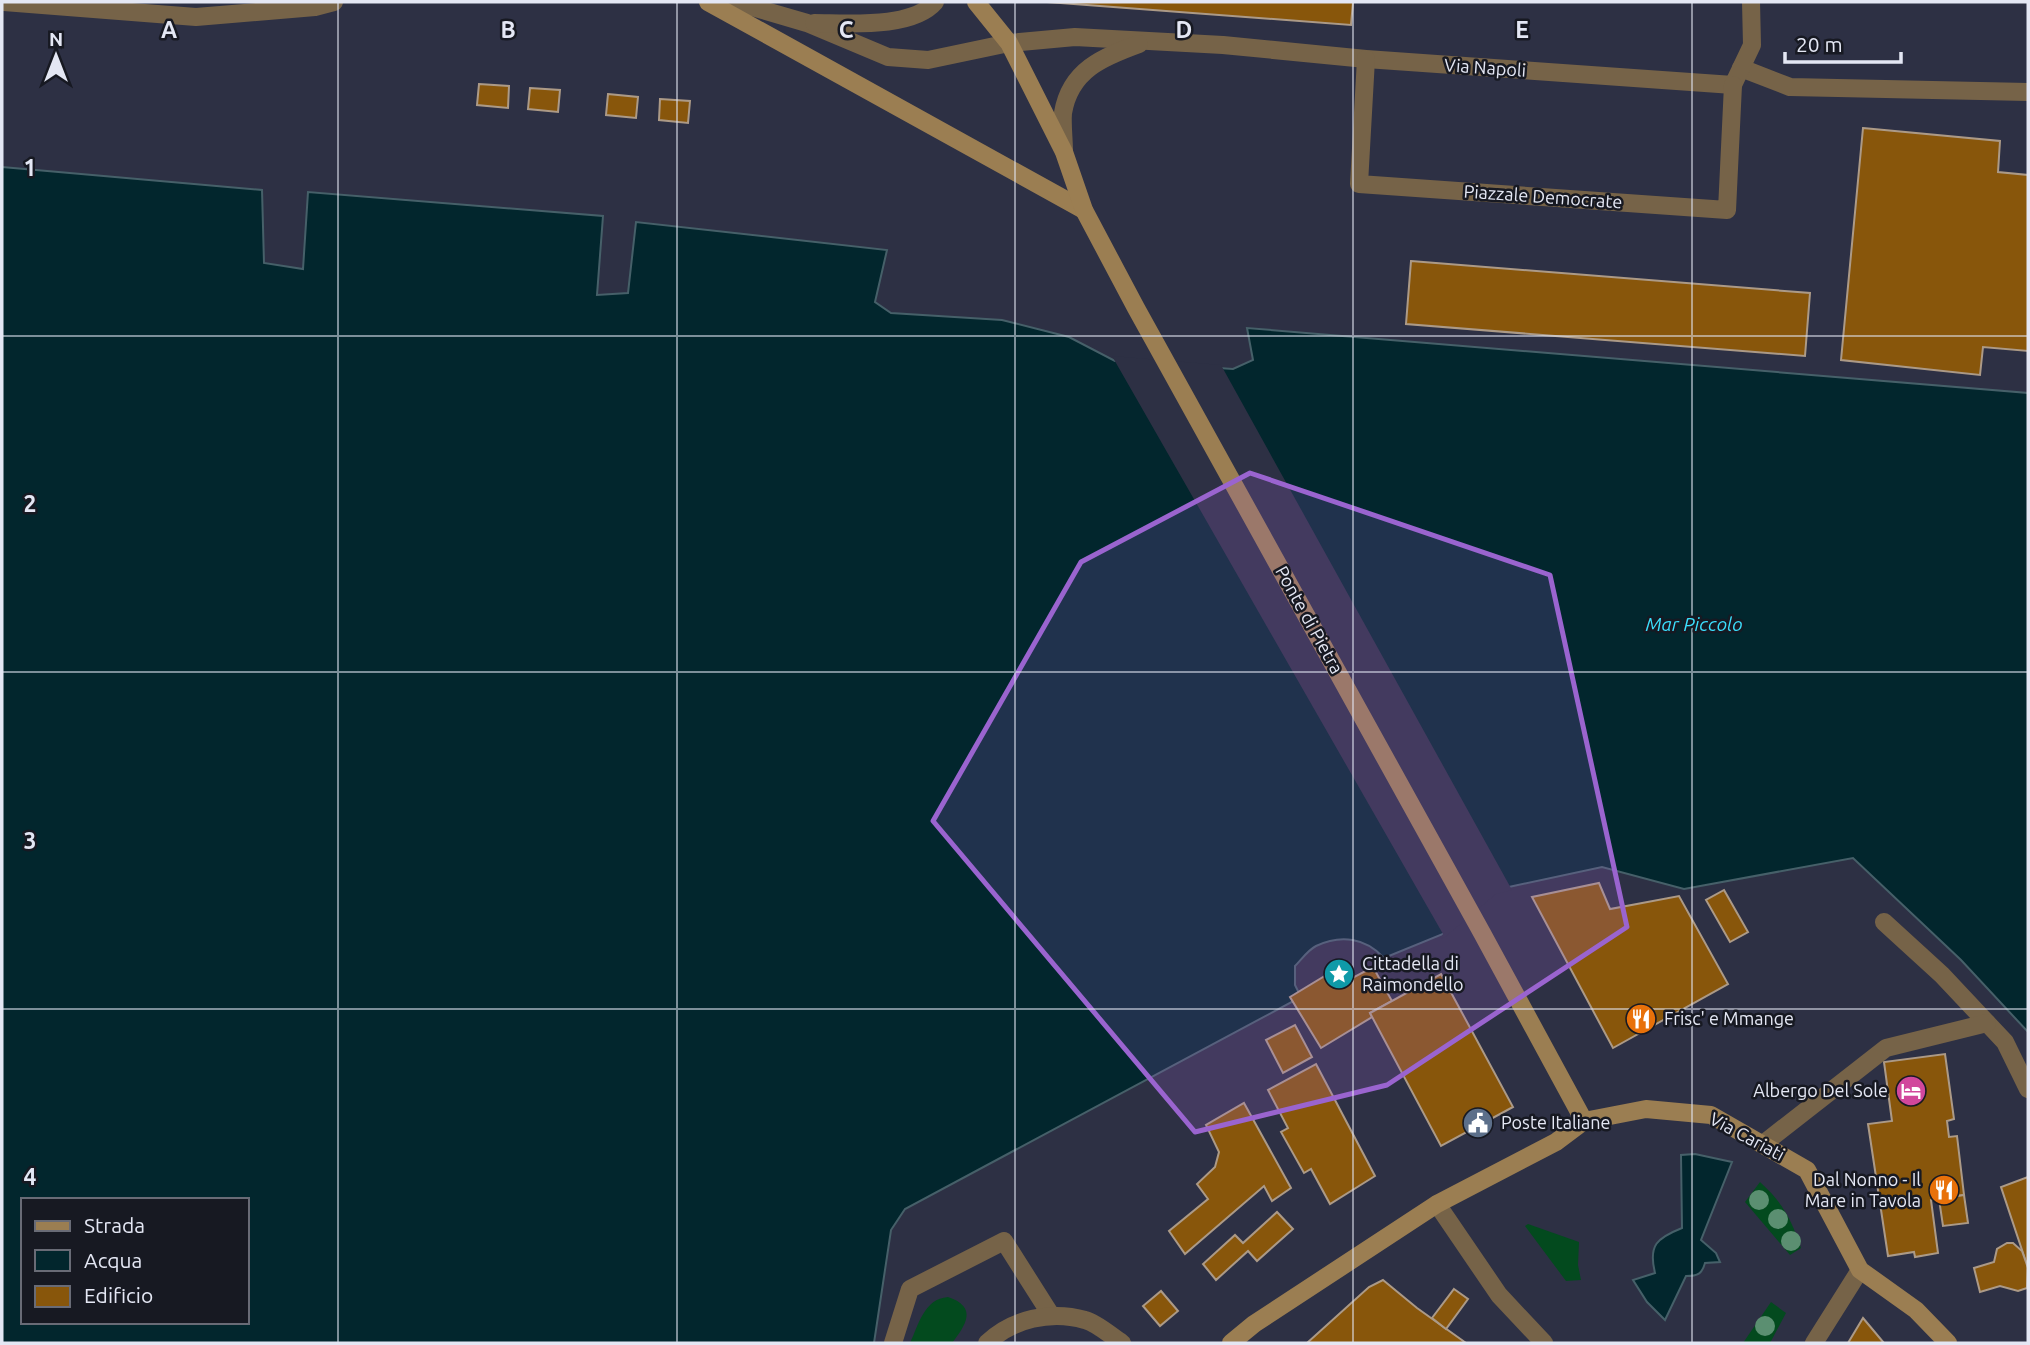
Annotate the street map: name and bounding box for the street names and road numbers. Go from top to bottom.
street label: Via Napoli [1443,54,1527,80]
street label: Piazzale Democrate [1463,180,1623,212]
street label: Ponte di Pietra [1272,562,1348,677]
street label: Via Cariati [1707,1108,1788,1164]

